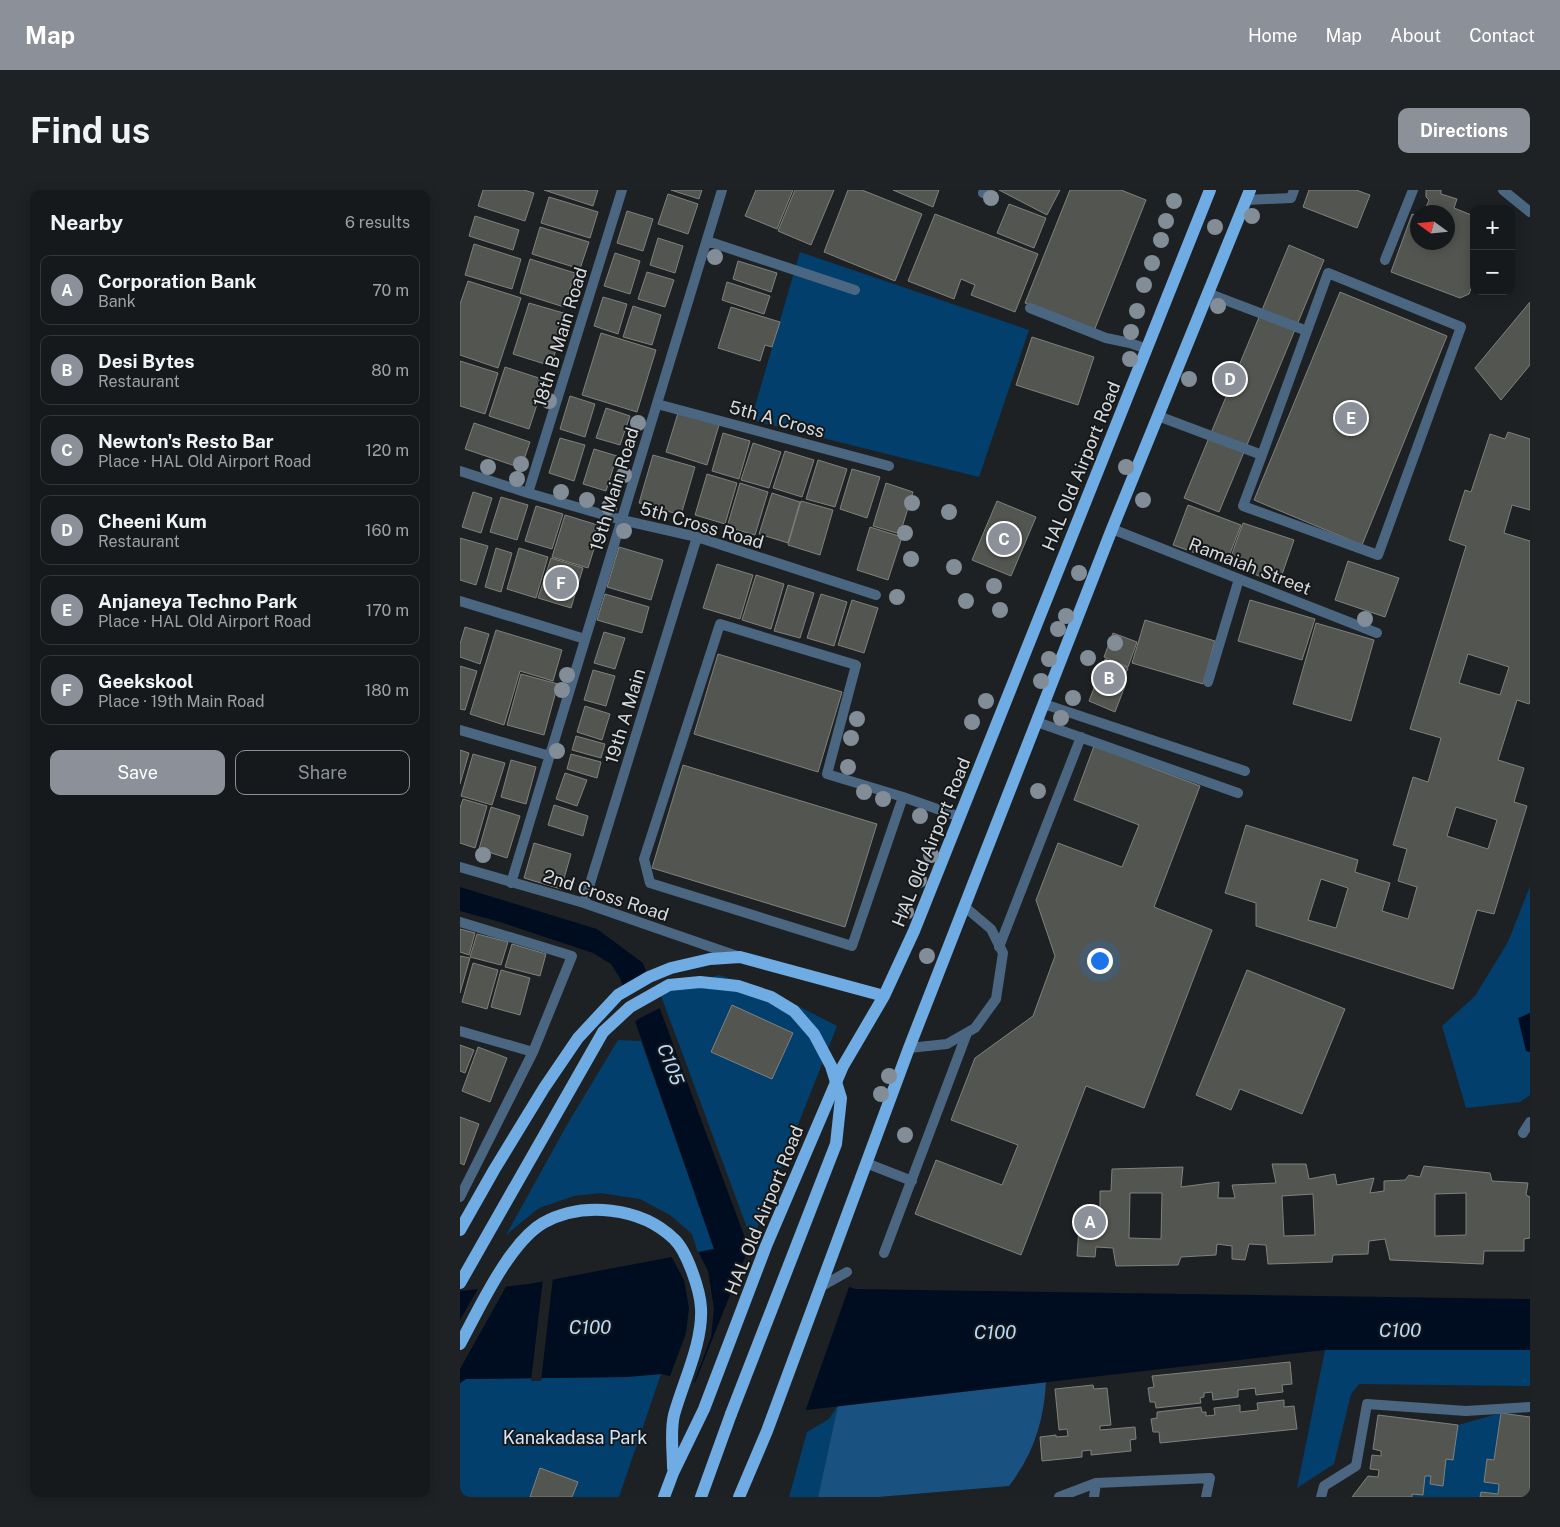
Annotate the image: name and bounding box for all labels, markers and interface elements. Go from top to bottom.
text: Map [25,21,75,49]
text: Home [1248,25,1298,46]
text: Map [1326,25,1362,46]
text: About [1390,25,1441,46]
text: Contact [1469,25,1535,46]
button: Directions [1398,108,1530,153]
text: Find us [30,110,150,151]
north arrow [1410,205,1455,250]
map controls [1470,205,1515,295]
button: + [1470,205,1515,250]
text: Nearby [50,210,123,235]
text: 6 results [345,213,410,232]
button: − [1470,250,1515,295]
street label: 18th B Main Road [529,265,591,409]
text: Corporation Bank [98,270,256,292]
text: A [61,281,73,300]
text: 70 m [372,281,409,300]
text: Bank [98,292,136,311]
text: Desi Bytes [98,350,195,372]
pin: D [1214,360,1246,398]
text: B [62,361,72,380]
text: 80 m [371,361,409,380]
text: Restaurant [98,372,180,391]
street label: HAL Old Airport Road [1037,378,1125,554]
street label: 5th A Cross [727,396,827,442]
pin: E [1335,399,1367,437]
street label: 19th Main Road [585,425,643,553]
text: Newton's Resto Bar [98,430,274,452]
text: C [61,441,73,460]
text: 120 m [365,441,409,460]
text: Place · HAL Old Airport Road [98,452,311,471]
street label: 5th Cross Road [638,497,766,553]
text: Cheeni Kum [98,510,207,532]
pin: C [988,520,1020,558]
text: D [61,521,73,540]
text: 160 m [365,521,409,540]
text: Restaurant [98,532,180,551]
street label: Ramaiah Street [1186,533,1314,599]
pin: F [545,564,577,602]
text: Anjaneya Techno Park [98,590,298,612]
text: E [62,601,72,620]
text: 170 m [366,601,409,620]
text: Place · HAL Old Airport Road [98,612,311,631]
pin: B [1093,659,1125,697]
street label: 19th A Main [601,666,649,766]
text: Geekskool [98,670,194,692]
text: F [62,681,72,700]
text: 180 m [365,681,409,700]
text: Place · 19th Main Road [98,692,265,711]
button: Save [50,750,225,795]
button: Share [235,750,410,795]
street label: HAL Old Airport Road [887,754,975,930]
street label: 2nd Cross Road [541,865,671,925]
your location [1087,948,1113,974]
water label: C105 [653,1040,689,1088]
street label: HAL Old Airport Road [720,1122,808,1298]
pin: A [1074,1203,1106,1241]
water label: C100 [569,1316,612,1338]
water label: C100 [1379,1319,1422,1341]
water label: C100 [974,1321,1017,1343]
park label: Kanakadasa Park [503,1427,647,1448]

